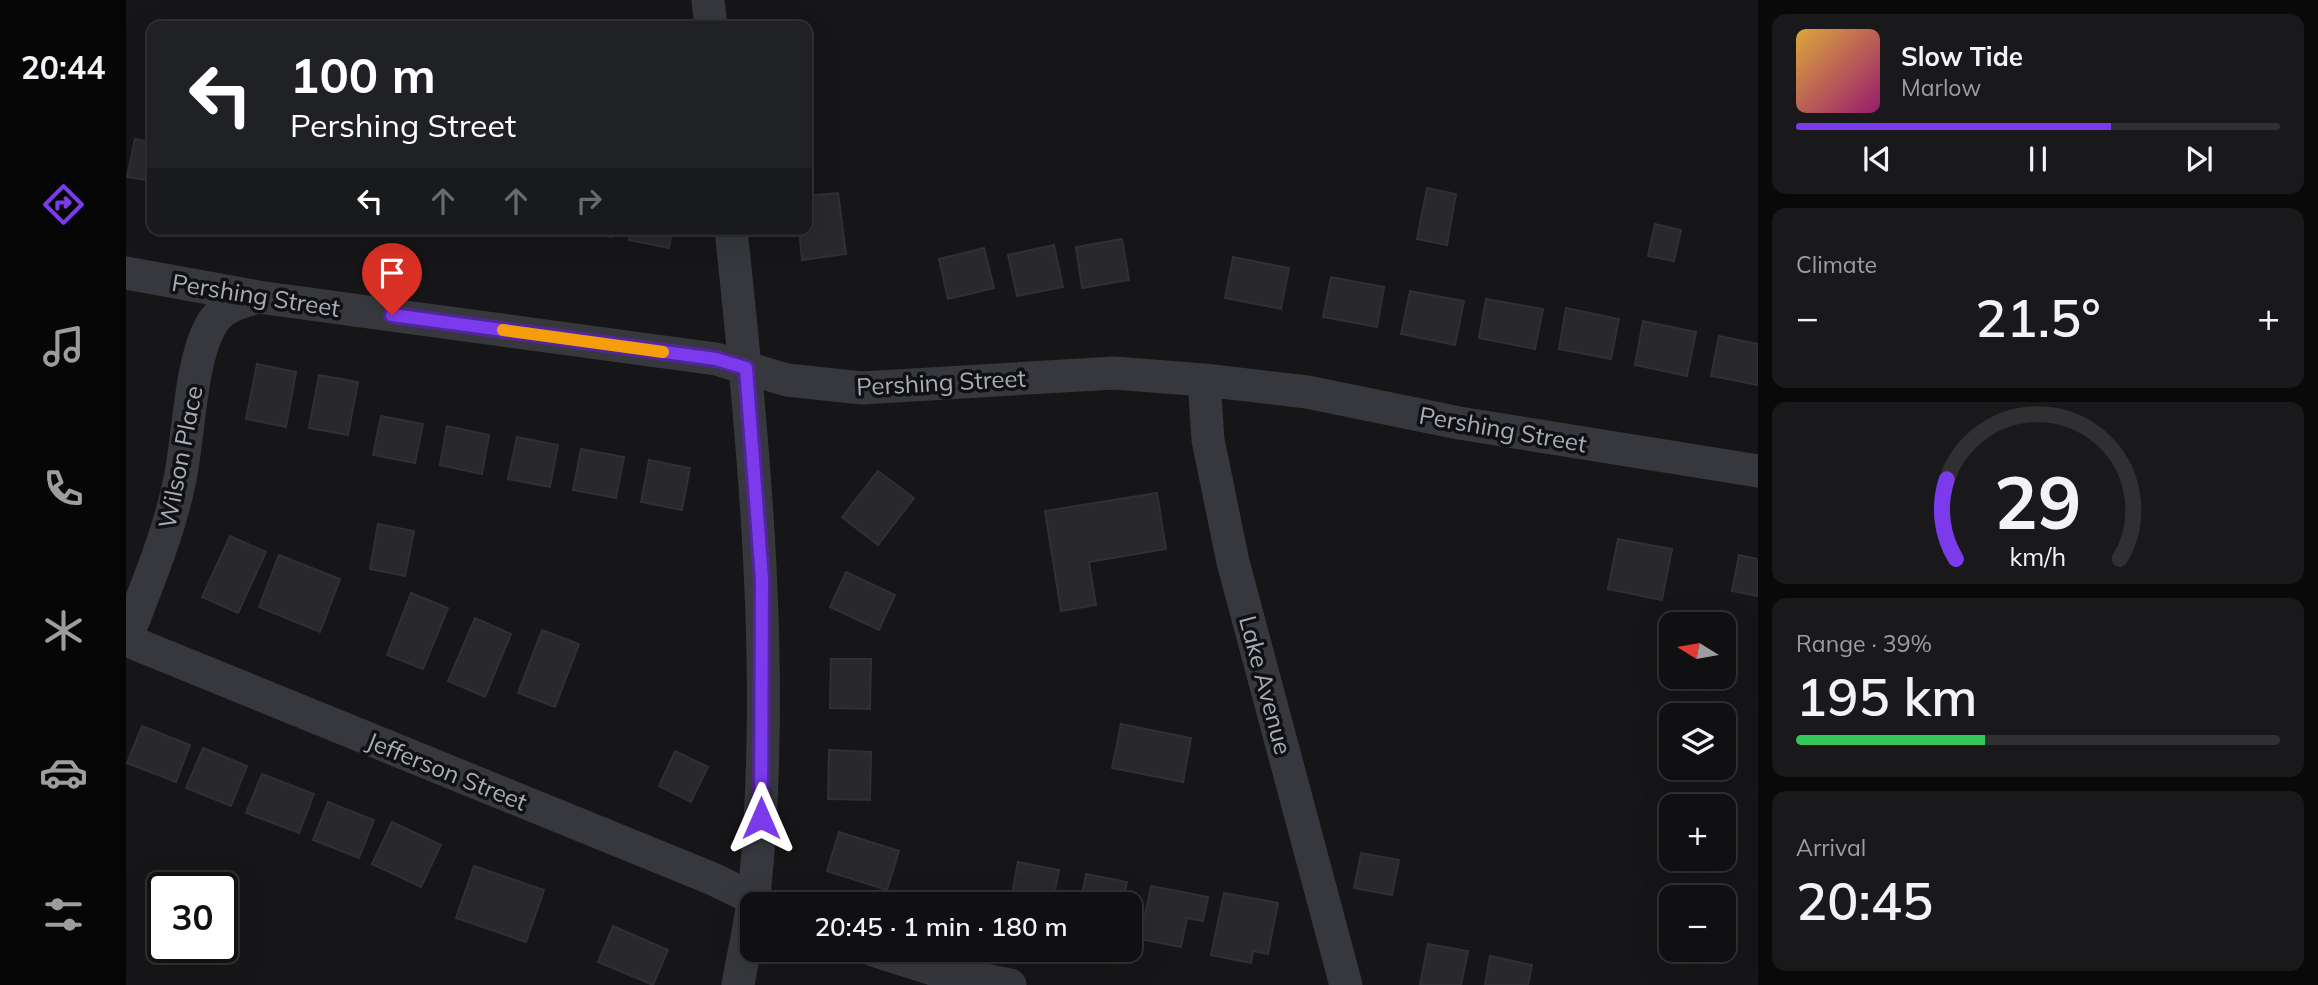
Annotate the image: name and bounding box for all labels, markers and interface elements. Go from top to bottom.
text: Slow Tide [1901,40,2023,73]
text: 100 m [290,44,436,105]
text: 20:44 [21,47,105,87]
icon: left [175,49,266,140]
text: Marlow [1901,73,1981,102]
text: Pershing Street [290,105,516,145]
icon: previous [1858,140,1896,178]
icon: pause [2019,140,2057,178]
icon: next [2180,140,2218,178]
icon: directions [39,180,88,229]
icon: left [351,182,389,220]
icon: ahead [424,182,462,220]
icon: ahead [497,182,535,220]
icon: right [570,182,608,220]
pin [362,243,422,315]
text: Climate [1796,250,1877,279]
icon: arrive [373,254,411,292]
street label: Pershing Street [170,267,342,323]
text: 21.5° [1975,285,2101,350]
text: − [1796,293,1819,341]
text: + [2257,293,2280,341]
icon: music [39,322,88,371]
street label: Pershing Street [856,363,1026,401]
street label: Wilson Place [151,383,209,531]
street label: Pershing Street [1417,400,1589,458]
text: 29 [1994,456,2082,547]
icon: phone [39,464,88,513]
text: km/h [2010,540,2066,571]
icon: climate [39,606,88,655]
street label: Lake Avenue [1233,612,1299,758]
north arrow [1659,612,1736,690]
map controls [1659,612,1736,962]
text: Range · 39% [1796,629,1932,658]
text: 195 km [1796,664,1977,729]
button: layers [1659,703,1736,780]
street label: Jefferson Street [362,725,532,817]
icon: car [39,748,88,797]
position arrow [724,781,798,855]
button: + [1659,794,1736,871]
text: Arrival [1796,833,1866,862]
text: 20:45 [1796,868,1933,933]
speed limit sign: 30 [147,872,238,963]
button: − [1659,885,1736,962]
icon: filters [39,890,88,939]
text: 20:45 · 1 min · 180 m [814,910,1068,943]

